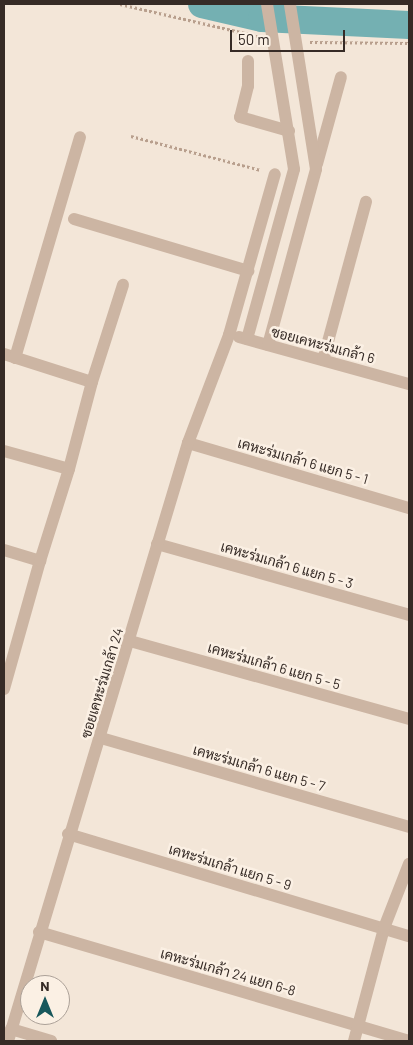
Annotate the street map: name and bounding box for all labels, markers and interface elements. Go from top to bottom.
scale bar [233,20,348,52]
text: 50 m [238,30,270,48]
street label: ซอยเคหะร่มเกล้า 6 [269,323,377,367]
street label: เคหะร่มเกล้า 6 แยก 5 - 1 [236,434,370,488]
street label: เคหะร่มเกล้า 6 แยก 5 - 3 [219,538,355,592]
street label: ซอยเคหะร่มเกล้า 24 [77,626,127,740]
street label: เคหะร่มเกล้า 6 แยก 5 - 5 [206,639,342,693]
street label: เคหะร่มเกล้า 6 แยก 5 - 7 [191,741,327,795]
street label: เคหะร่มเกล้า แยก 5 - 9 [167,840,293,894]
street label: เคหะร่มเกล้า 24 แยก 6-8 [159,945,297,999]
north arrow [20,975,70,1025]
text: N [40,977,50,994]

